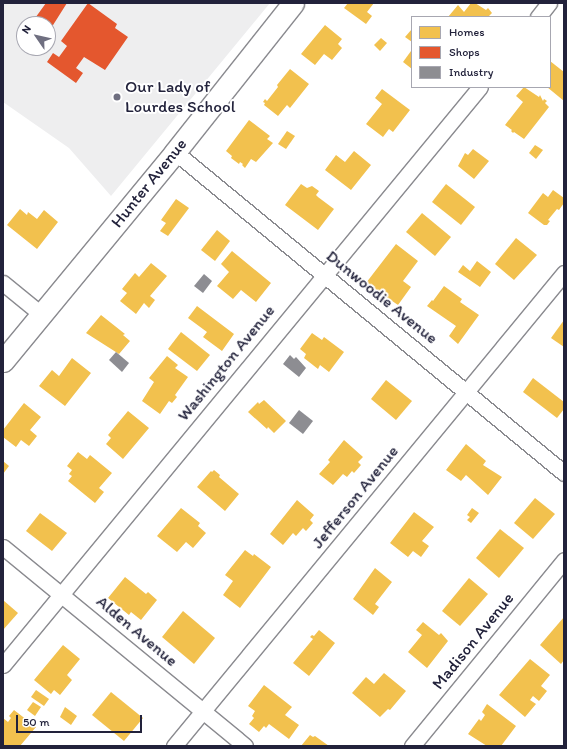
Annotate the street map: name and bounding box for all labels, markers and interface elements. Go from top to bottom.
north arrow [16,16,56,56]
legend [411,16,551,88]
text: N [19,23,34,36]
text: Homes [449,25,485,39]
text: Shops [449,45,480,59]
text: Industry [449,65,493,79]
place label: Our Lady of Lourdes School [125,77,235,117]
marker: Our Lady of Lourdes School [112,92,122,102]
street label: Hunter Avenue [107,134,191,232]
street label: Dunwoodie Avenue [322,246,442,348]
street label: Washington Avenue [173,301,279,425]
street label: Jefferson Avenue [307,441,403,553]
street label: Madison Avenue [428,588,518,694]
street label: Alden Avenue [92,591,182,671]
scale bar [18,707,144,733]
text: 50 m [23,715,49,729]

